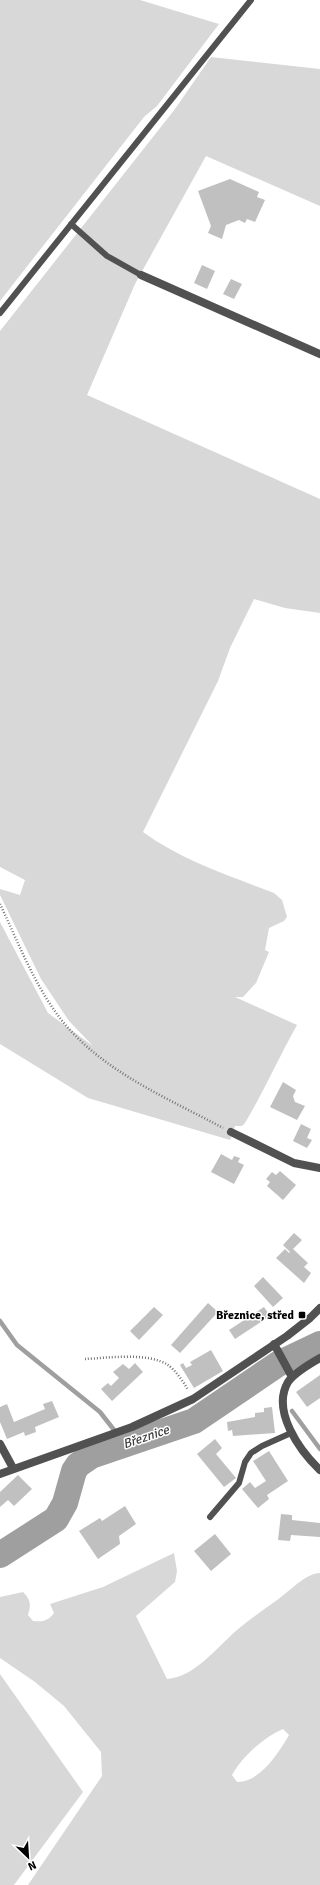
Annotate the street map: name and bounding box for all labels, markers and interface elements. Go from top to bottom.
place label: Březnice, střed [216,1308,295,1323]
marker: Březnice, střed [297,1310,307,1320]
water label: Březnice [121,1421,173,1452]
north arrow [8,1837,48,1877]
text: N [26,1858,38,1873]

